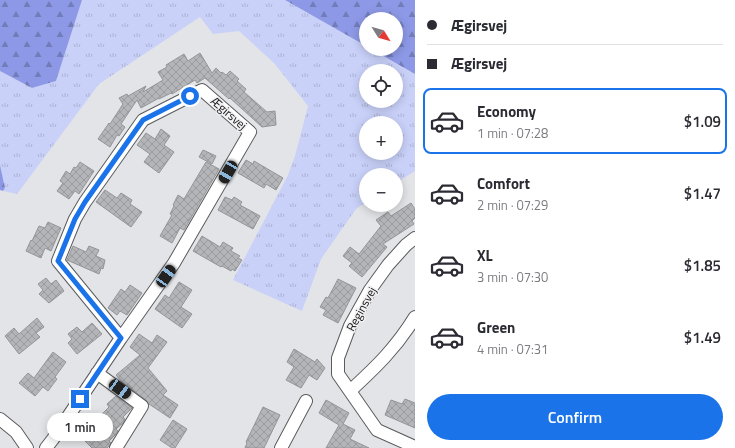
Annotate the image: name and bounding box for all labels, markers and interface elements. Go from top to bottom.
north arrow [359,12,403,56]
map controls [359,12,403,212]
text: Ægirsvej [451,14,507,37]
text: Ægirsvej [451,52,507,75]
button: locate [359,64,403,108]
route start [181,87,199,105]
street label: Ægirsvej [206,92,252,134]
text: Economy [477,100,536,123]
icon: car [429,103,465,139]
text: $1.09 [684,110,721,133]
button: + [359,116,403,160]
text: 1 min · 07:28 [477,123,548,143]
car [217,159,239,185]
button: − [359,168,403,212]
text: Comfort [477,172,530,195]
icon: car [429,175,465,211]
text: $1.47 [684,182,721,205]
text: 2 min · 07:29 [477,195,548,215]
text: XL [477,244,493,267]
icon: car [429,247,465,283]
text: $1.85 [684,254,721,277]
car [154,263,178,289]
text: 3 min · 07:30 [477,267,548,287]
street label: Reginsvej [341,283,381,335]
text: Green [477,316,515,339]
icon: car [429,319,465,355]
text: $1.49 [684,326,721,349]
text: 4 min · 07:31 [477,339,548,359]
car [107,377,133,401]
route end [71,390,89,408]
button: Confirm [427,394,723,440]
callout: 1 min [47,413,113,441]
text: 1 min [64,417,96,437]

